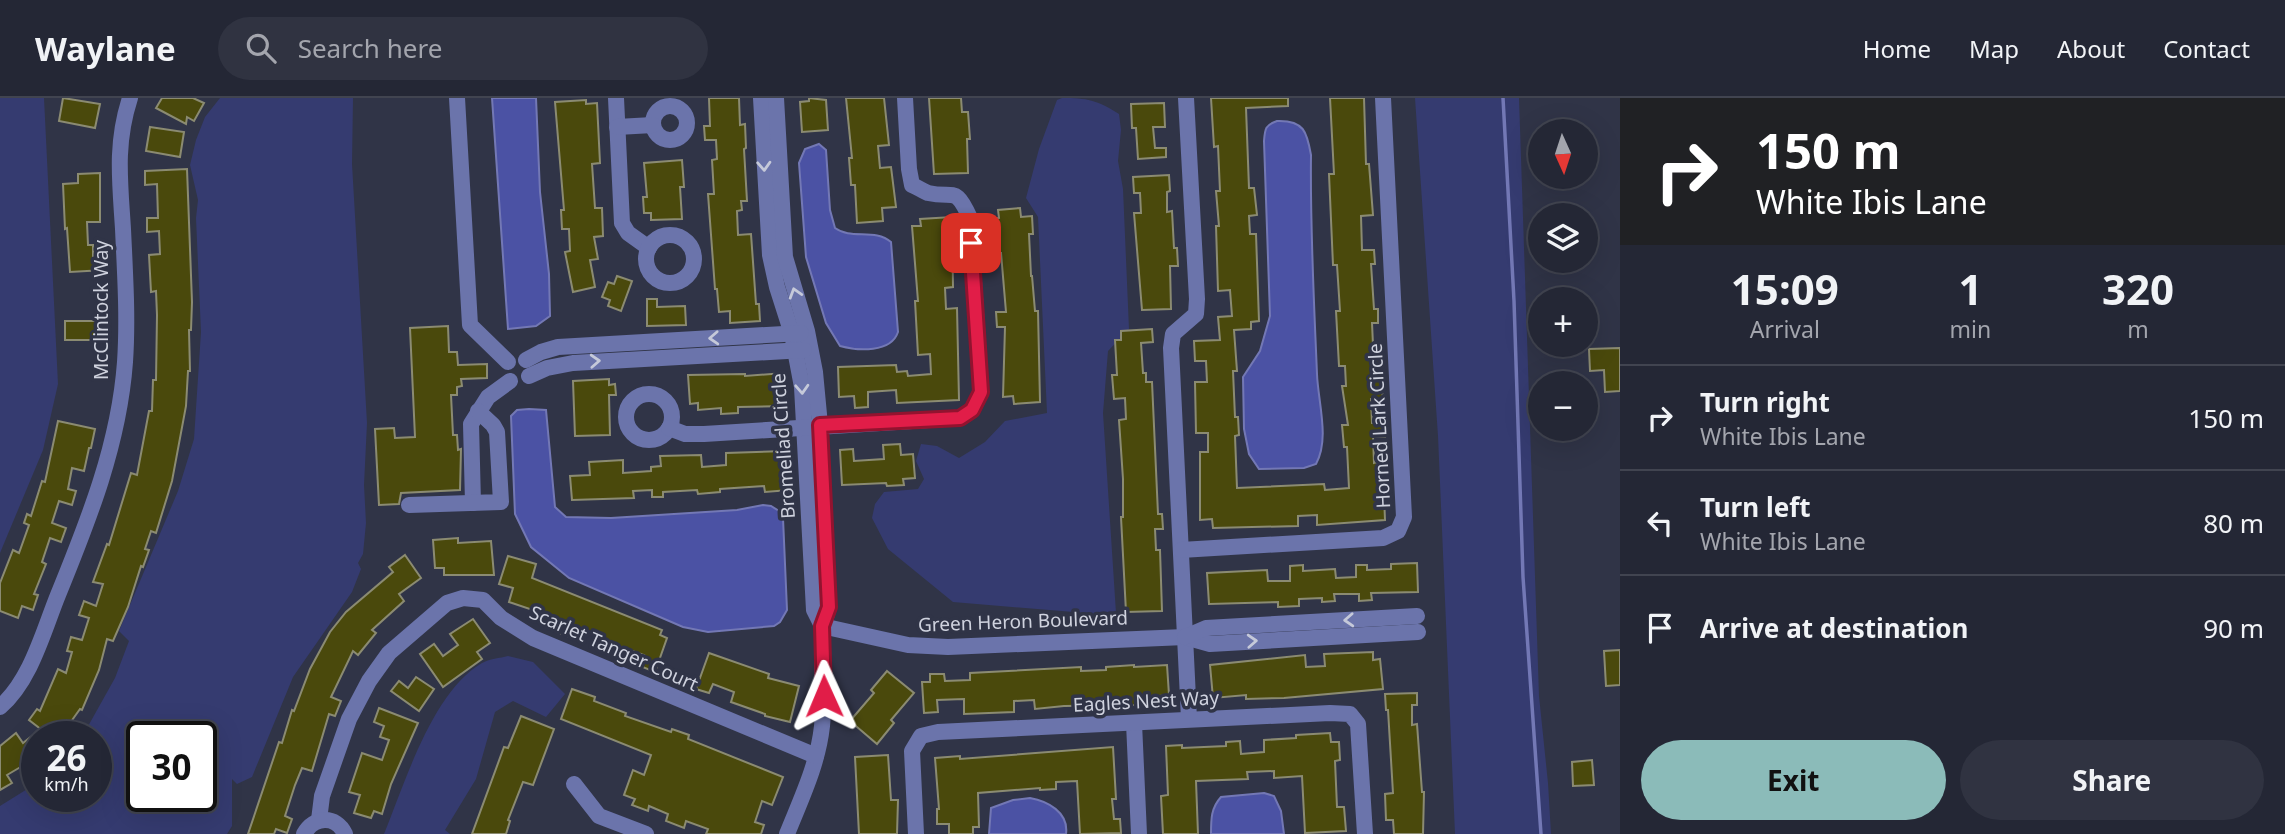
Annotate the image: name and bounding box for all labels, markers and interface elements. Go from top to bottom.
search box [218,17,708,80]
text: Waylane [35,26,176,71]
icon: search [242,29,280,67]
text: Search here [298,30,442,66]
text: Home [1863,32,1931,65]
text: Map [1969,32,2019,65]
text: About [2057,32,2125,65]
text: Contact [2163,32,2250,65]
text: 150 m [1756,117,1901,183]
north arrow [1528,119,1598,189]
map controls [1528,119,1598,441]
icon: right [1641,126,1732,217]
one-way arrow [756,161,771,172]
text: White Ibis Lane [1756,180,1987,223]
button: layers [1528,203,1598,273]
pin [941,213,1001,273]
icon: arrive [952,224,990,262]
street label: McClintock Way [88,240,114,380]
text: 15:09 [1731,260,1839,317]
text: 1 [1958,260,1982,317]
text: 320 [2102,260,2174,317]
one-way arrow [789,287,804,299]
button: + [1528,287,1598,357]
text: Arrival [1750,313,1820,345]
text: min [1950,313,1991,345]
text: m [2127,313,2149,345]
one-way arrow [708,331,719,346]
street label: Horned Lark Circle [1362,343,1396,509]
one-way arrow [590,354,601,369]
button: − [1528,371,1598,441]
street label: Bromeliad Circle [765,372,801,520]
one-way arrow [794,384,809,395]
text: Turn right [1700,384,1830,420]
icon: right [1641,399,1679,437]
text: 150 m [2188,400,2264,436]
text: White Ibis Lane [1700,420,1866,452]
text: Turn left [1700,489,1811,525]
icon: left [1641,504,1679,542]
text: 80 m [2203,505,2264,541]
text: White Ibis Lane [1700,525,1866,557]
street label: Scarlet Tanger Court [526,599,703,697]
street label: Green Heron Boulevard [918,604,1128,638]
icon: arrive [1641,609,1679,647]
text: Arrive at destination [1700,610,1969,646]
text: 90 m [2203,610,2264,646]
one-way arrow [1343,612,1354,627]
one-way arrow [1247,634,1258,649]
position arrow [787,659,861,733]
street label: Eagles Nest Way [1072,684,1220,718]
speed limit sign: 30 [126,721,217,812]
text: 26 [46,734,87,781]
button: Exit [1641,740,1946,820]
button: Share [1960,740,2264,820]
text: km/h [44,772,89,796]

